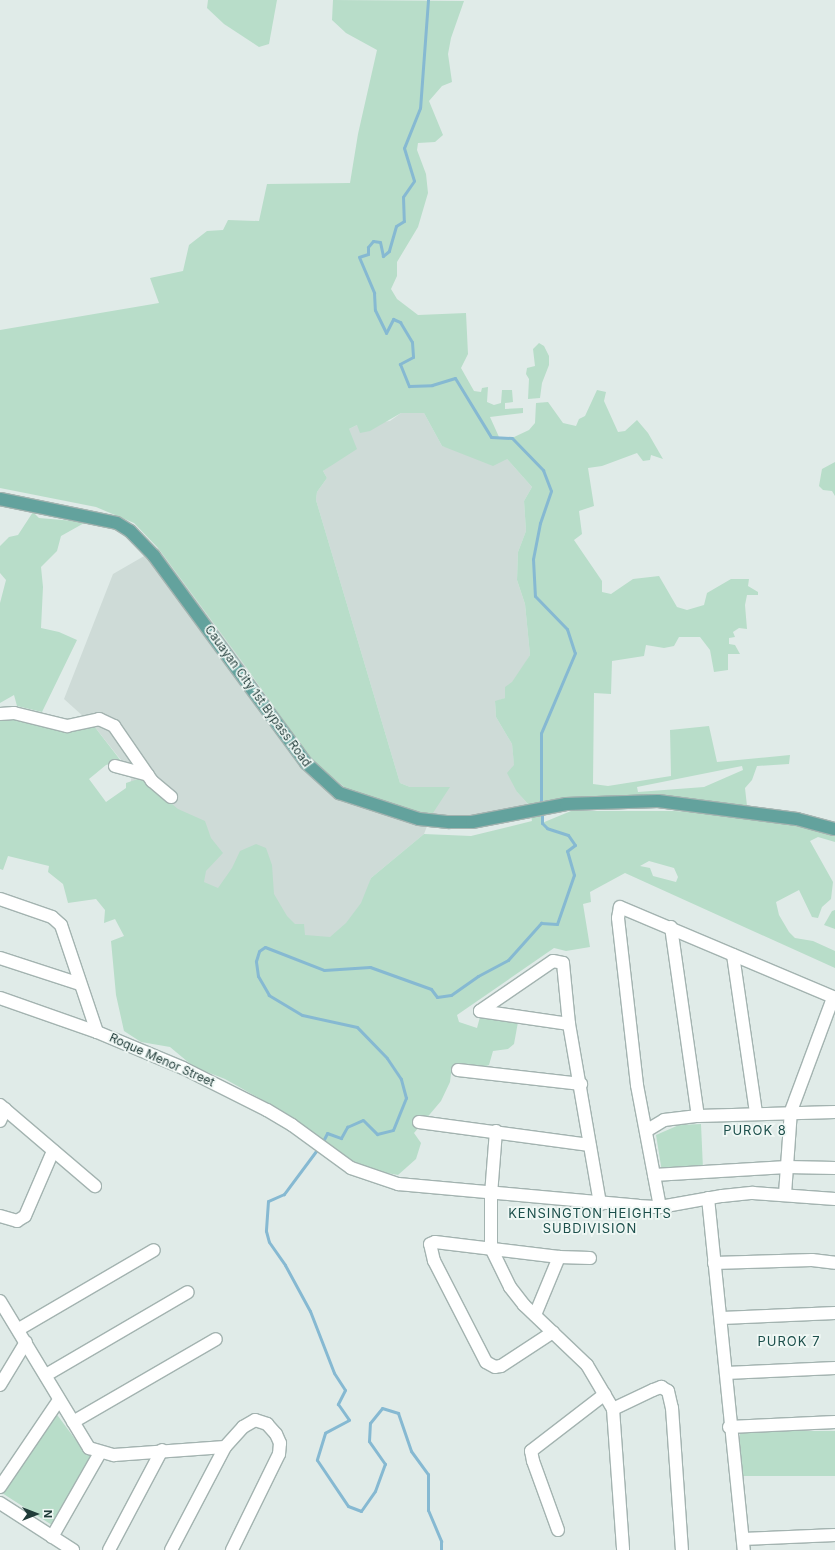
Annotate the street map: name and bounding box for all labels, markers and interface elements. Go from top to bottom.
street label: Cauayan City 1st Bypass Road [202,622,314,770]
street label: Roque Menor Street [107,1030,217,1090]
district label: PUROK 8 [723,1122,787,1138]
district label: KENSINGTON HEIGHTS SUBDIVISION [508,1206,672,1237]
district label: PUROK 7 [757,1333,821,1349]
north arrow [16,1494,56,1534]
text: N [41,1510,55,1518]

